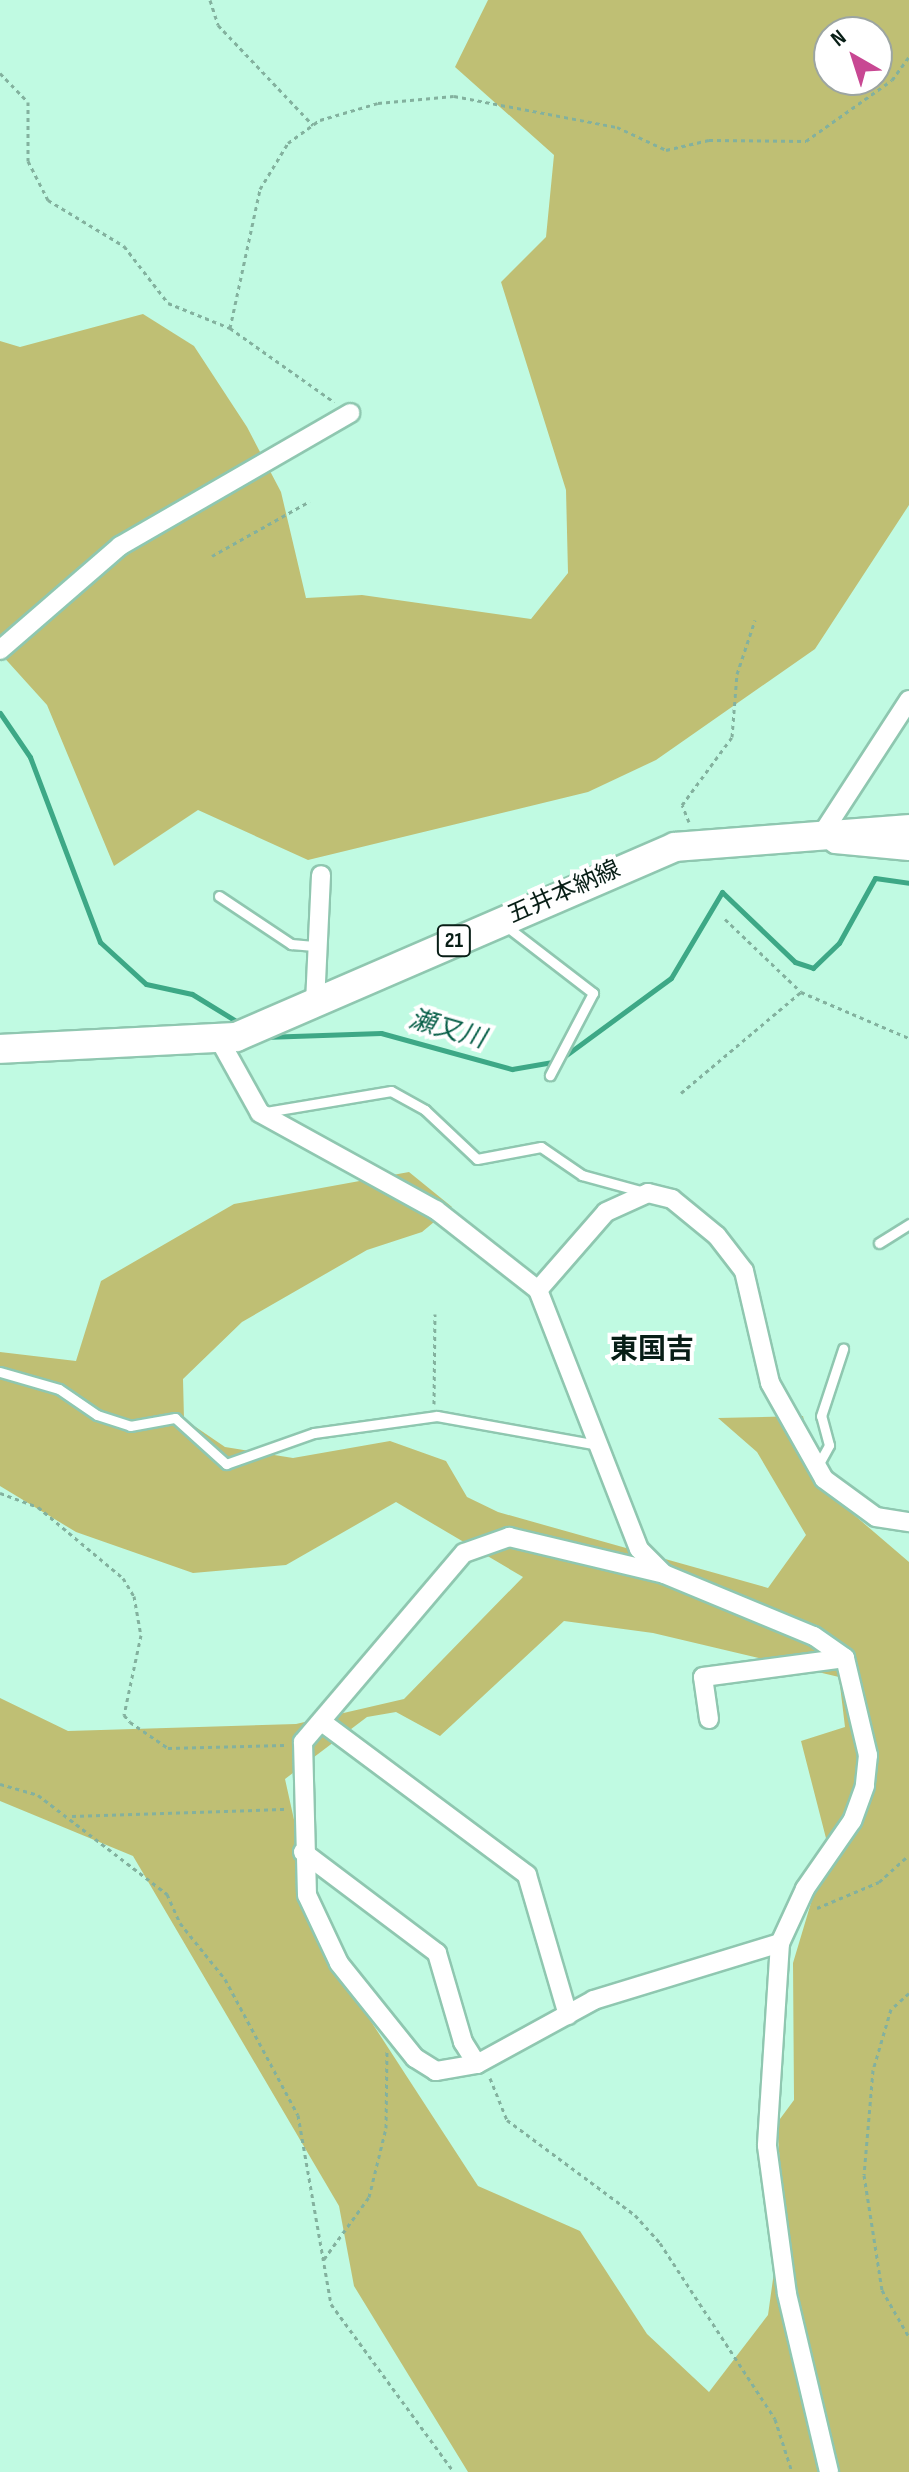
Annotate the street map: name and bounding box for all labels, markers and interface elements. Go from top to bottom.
north arrow [813,16,893,96]
text: N [826,24,852,53]
street label: 五井本納線 [503,854,625,930]
road number: 21 [436,923,472,959]
water label: 瀬又川 [405,1004,489,1056]
district label: 東国吉 [610,1333,694,1367]

